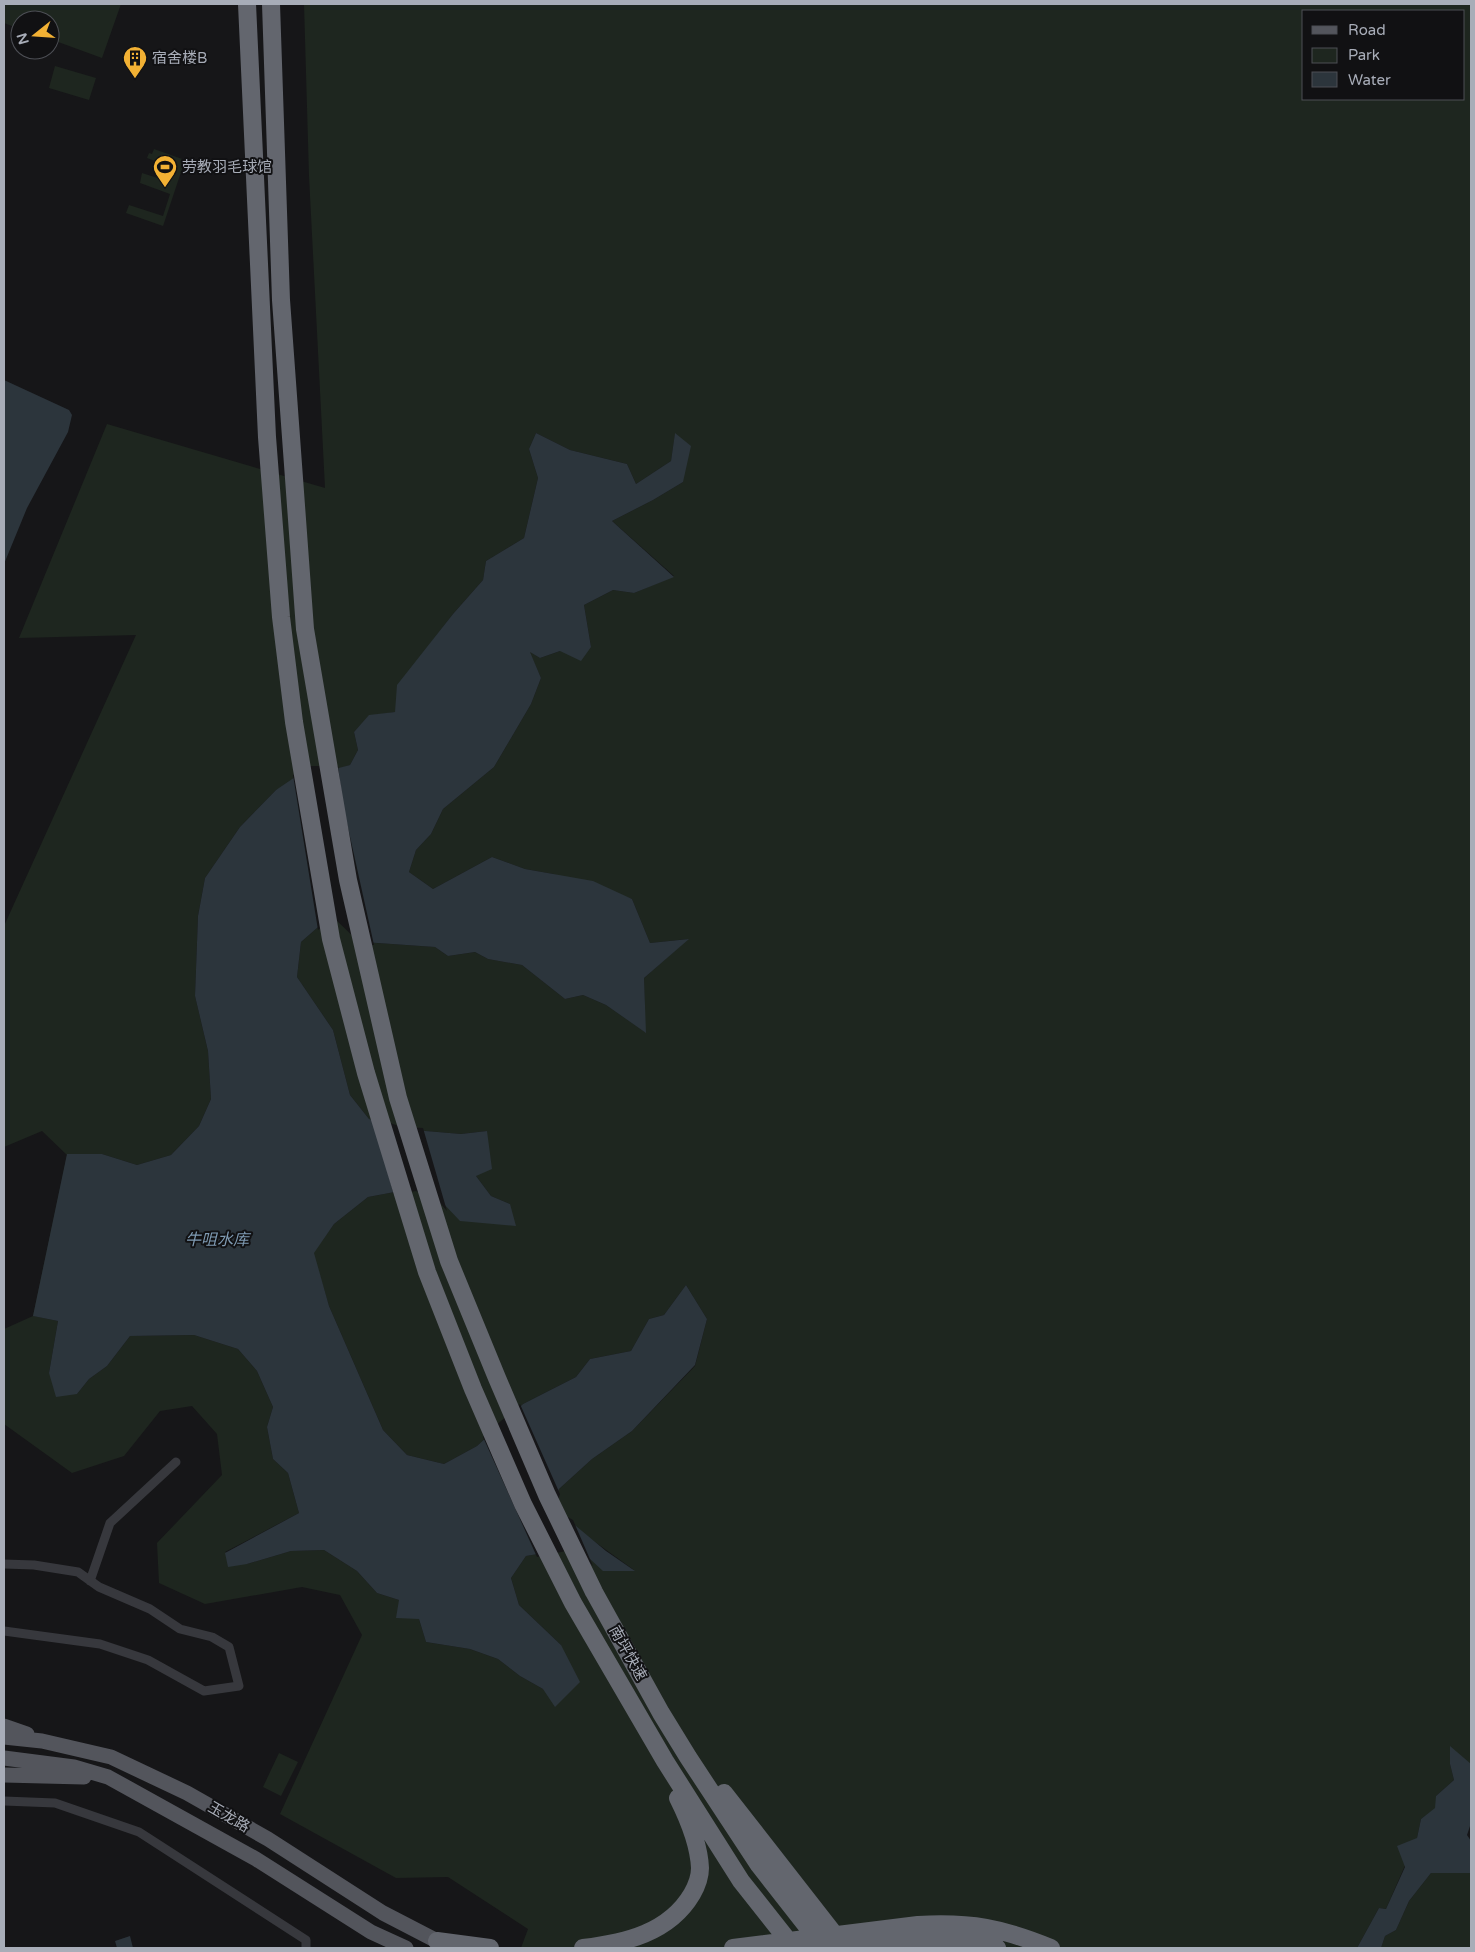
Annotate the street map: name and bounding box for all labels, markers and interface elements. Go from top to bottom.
north arrow [10,10,60,60]
legend [1302,10,1465,100]
text: Road [1348,21,1386,39]
text: N [13,31,33,47]
building icon: 宿舍楼B [122,45,148,79]
text: Park [1348,46,1380,64]
place label: 宿舍楼B [152,49,207,67]
text: Water [1348,71,1391,89]
sports icon: 劳教羽毛球馆 [152,154,178,188]
place label: 劳教羽毛球馆 [182,158,272,176]
water label: 牛咀水库 [185,1230,252,1250]
street label: 南坪快速 [606,1622,650,1684]
street label: 玉龙路 [205,1798,253,1836]

